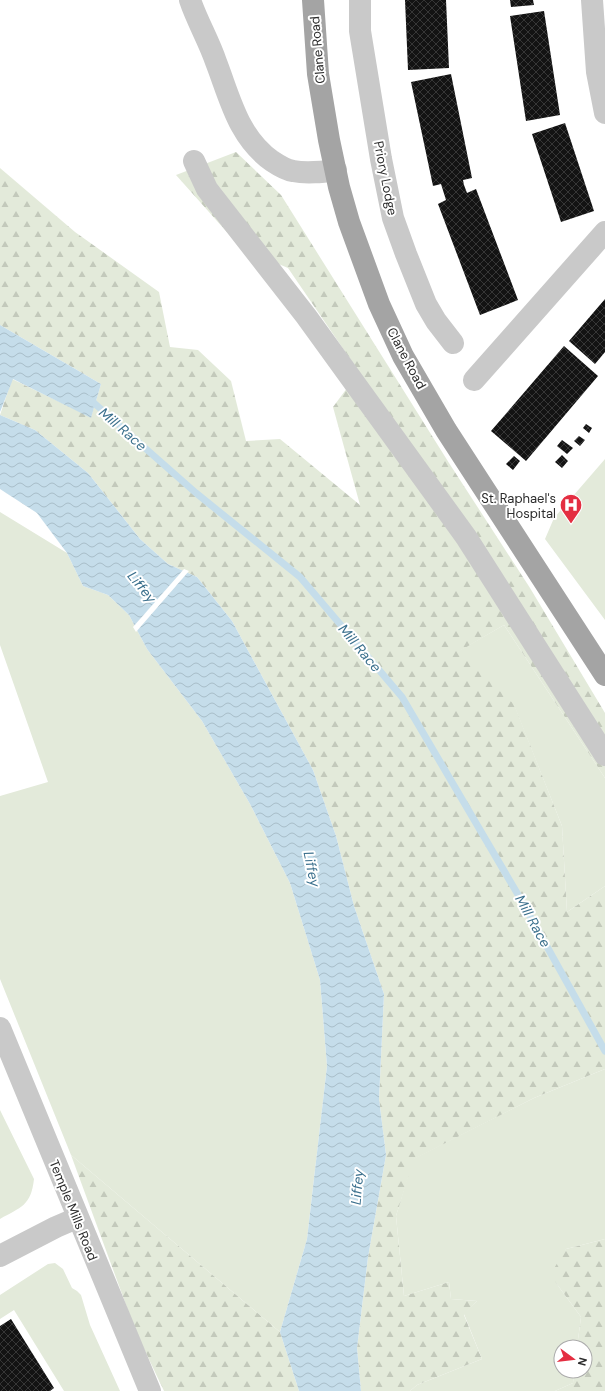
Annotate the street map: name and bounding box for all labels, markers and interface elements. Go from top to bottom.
street label: Clane Road [306,15,329,85]
street label: Priory Lodge [370,139,401,217]
street label: Clane Road [383,324,430,392]
water label: Mill Race [95,403,151,455]
place label: St. Raphael's Hospital [481,490,556,522]
hospital icon: St. Raphael's Hospital [558,492,584,525]
water label: Liffey [124,567,161,607]
water label: Mill Race [335,620,385,676]
water label: Liffey [299,850,325,890]
water label: Mill Race [511,892,555,951]
street label: Temple Mills Road [46,1157,101,1263]
water label: Liffey [346,1167,368,1206]
north arrow [553,1339,593,1379]
text: N [575,1356,590,1367]

